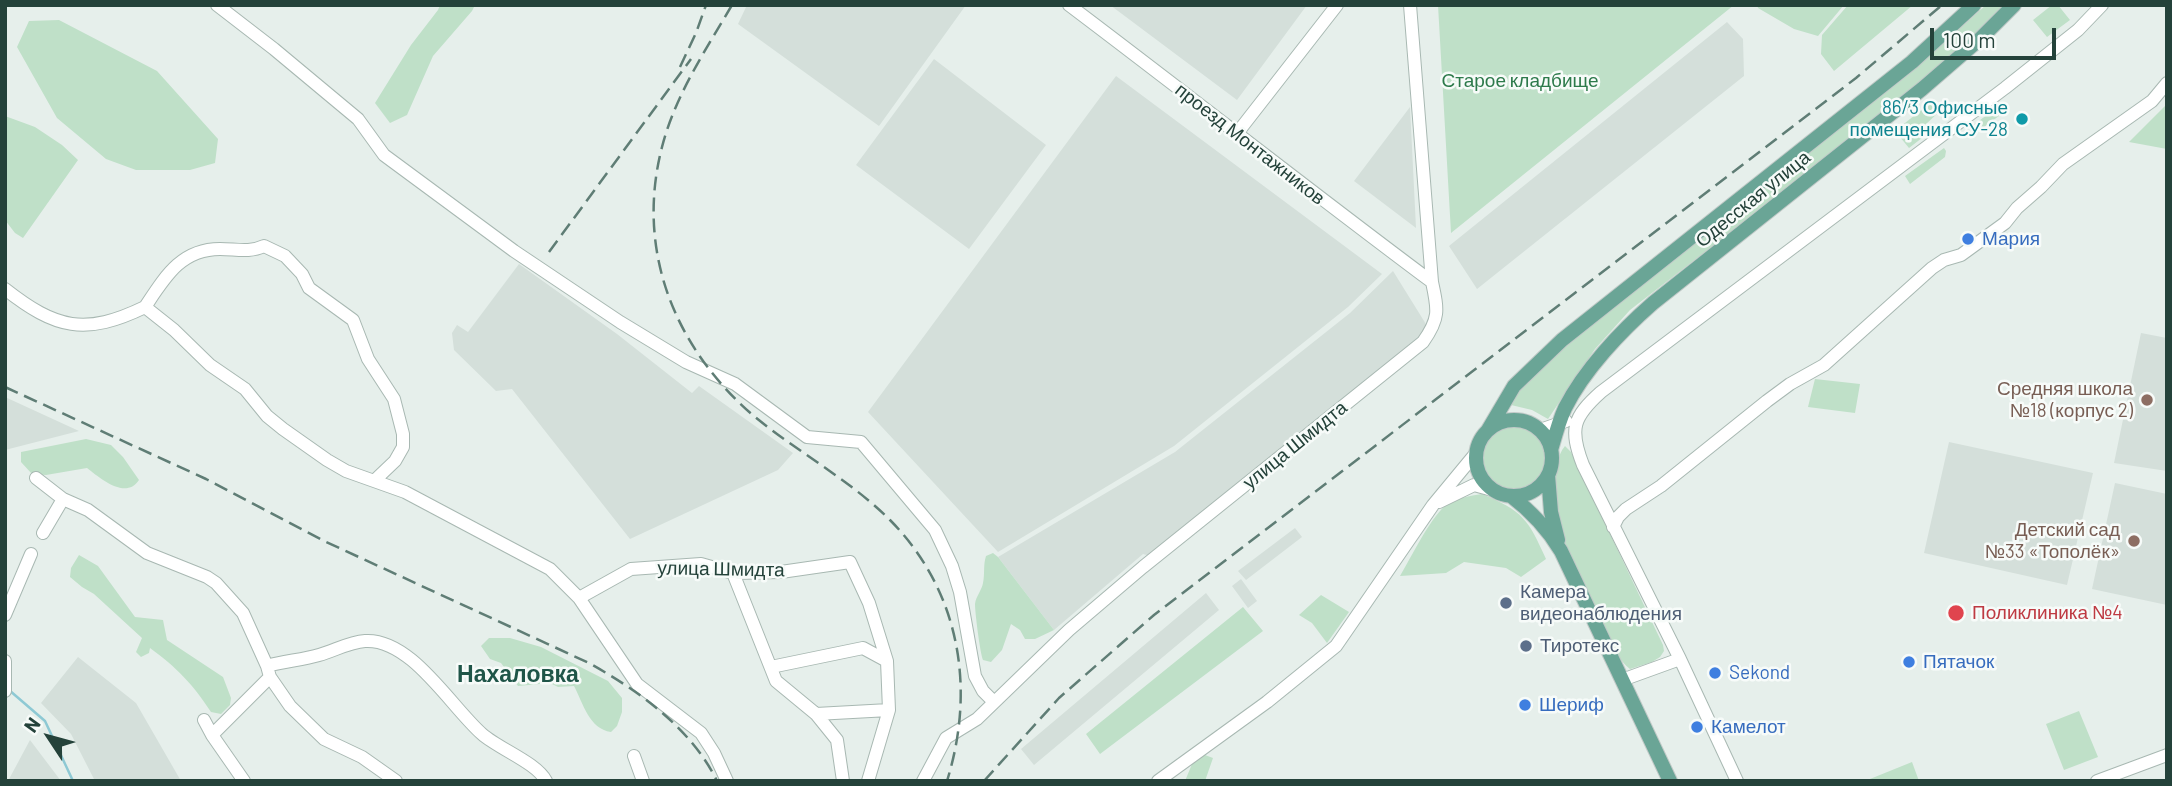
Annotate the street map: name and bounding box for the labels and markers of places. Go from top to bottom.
place label: 86/3 Офисные помещения СУ-28 [1850,97,2008,141]
marker: 86/3 Офисные помещения СУ-28 [2014,111,2030,127]
place label: Мария [1982,228,2040,250]
marker: Мария [1960,231,1976,247]
place label: Средняя школа №18 (корпус 2) [1997,378,2133,422]
marker: Средняя школа №18 (корпус 2) [2139,392,2155,408]
place label: Детский сад №33 «Тополёк» [1985,519,2120,563]
marker: Детский сад №33 «Тополёк» [2126,533,2142,549]
place label: Камера видеонаблюдения [1520,581,1682,625]
marker: Камера видеонаблюдения [1498,595,1514,611]
place label: Поликлиника №4 [1972,602,2123,624]
marker: Поликлиника №4 [1946,603,1966,623]
place label: Тиротекс [1540,635,1619,657]
marker: Тиротекс [1518,638,1534,654]
place label: Пятачок [1923,651,1994,673]
marker: Пятачок [1901,654,1917,670]
place label: Sekond [1729,662,1790,684]
marker: Sekond [1707,665,1723,681]
place label: Шериф [1539,694,1604,716]
marker: Шериф [1517,697,1533,713]
place label: Камелот [1711,716,1786,738]
marker: Камелот [1689,719,1705,735]

